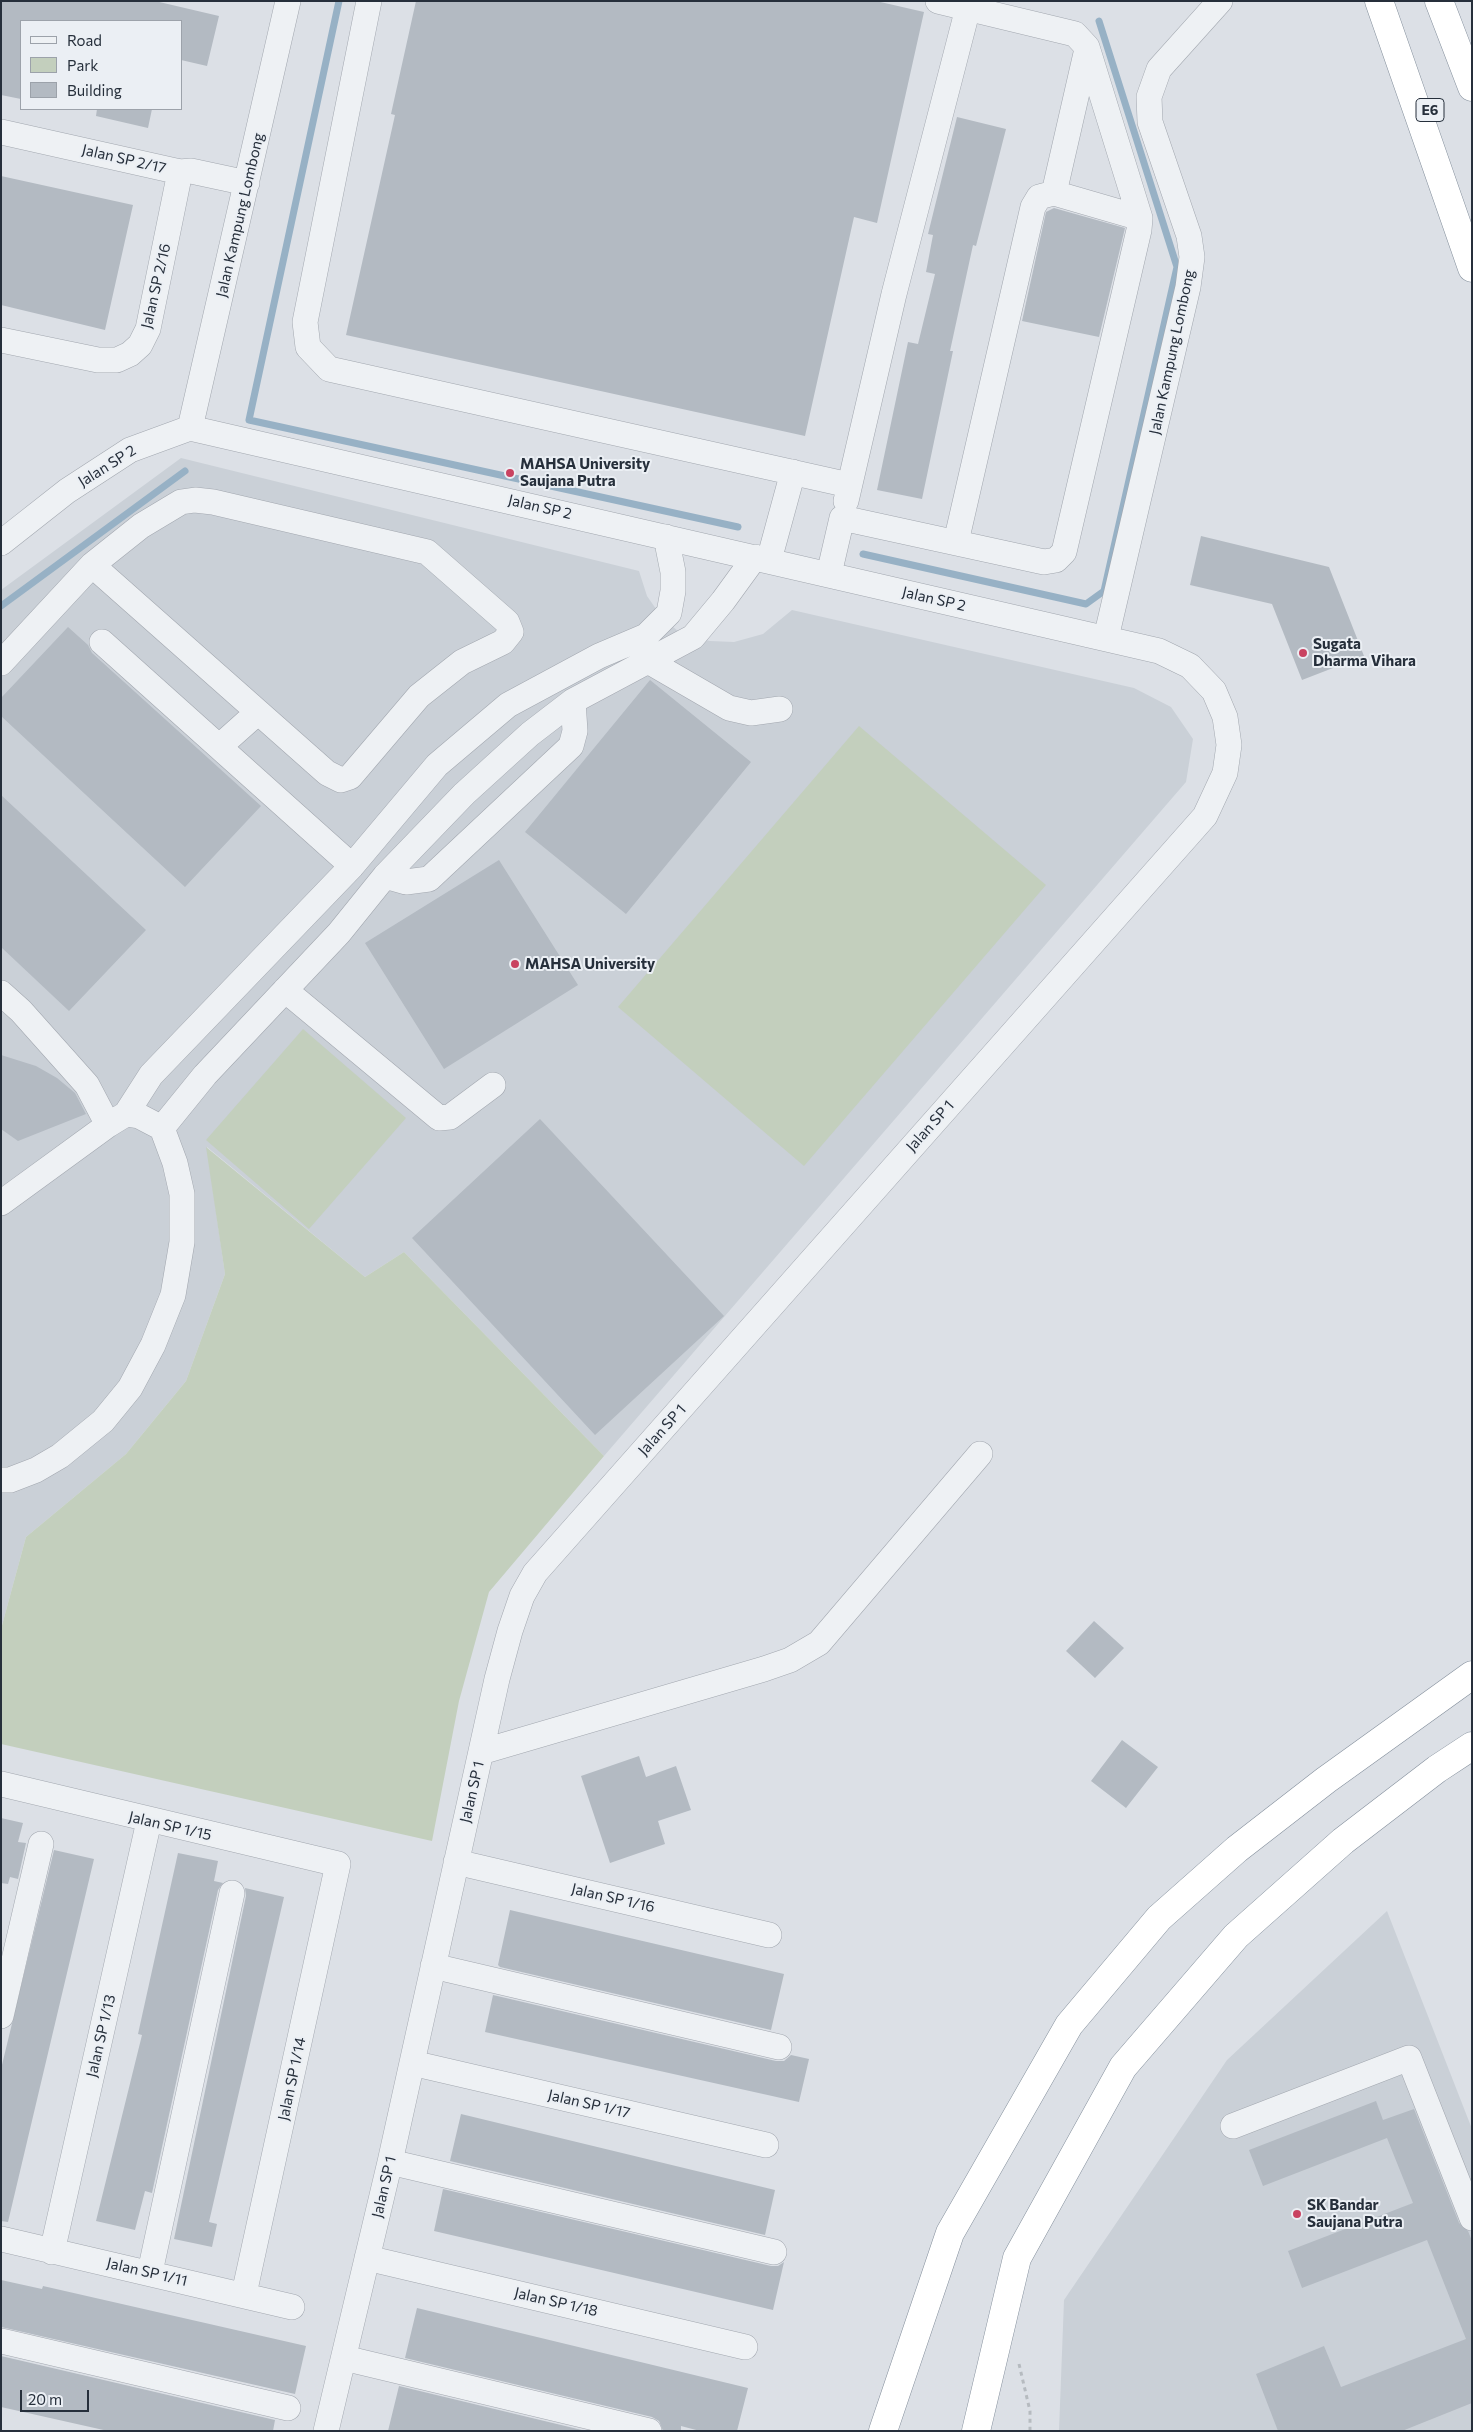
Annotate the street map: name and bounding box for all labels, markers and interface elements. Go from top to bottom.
legend [20,20,182,110]
text: Road [67,31,102,49]
text: Park [67,56,98,74]
text: Building [67,81,122,99]
road number: E6 [1416,98,1444,122]
street label: Jalan Kampung Lombong [212,131,268,299]
street label: Jalan SP 2/17 [80,141,168,177]
street label: Jalan SP 2/16 [137,242,175,330]
street label: Jalan Kampung Lombong [1146,268,1198,436]
street label: Jalan SP 2 [75,441,139,491]
place label: MAHSA University Saujana Putra [520,455,650,490]
marker: MAHSA University Saujana Putra [504,467,516,479]
street label: Jalan SP 2 [506,491,574,523]
street label: Jalan SP 2 [900,583,968,615]
place label: Sugata Dharma Vihara [1313,635,1416,670]
marker: Sugata Dharma Vihara [1297,647,1309,659]
place label: MAHSA University [525,955,655,973]
marker: MAHSA University [509,958,521,970]
street label: Jalan SP 1 [902,1097,958,1155]
street label: Jalan SP 1 [634,1401,690,1459]
street label: Jalan SP 1 [456,1759,488,1825]
street label: Jalan SP 1/15 [127,1808,213,1844]
street label: Jalan SP 1/16 [570,1880,656,1916]
street label: Jalan SP 1/13 [83,1993,119,2079]
street label: Jalan SP 1/14 [274,2036,310,2122]
street label: Jalan SP 1/17 [546,2086,632,2122]
street label: Jalan SP 1 [368,2154,400,2220]
place label: SK Bandar Saujana Putra [1307,2196,1403,2231]
marker: SK Bandar Saujana Putra [1291,2208,1303,2220]
street label: Jalan SP 1/11 [105,2254,189,2290]
street label: Jalan SP 1/18 [513,2284,599,2320]
scale bar [22,2380,91,2412]
text: 20 m [28,2390,62,2408]

